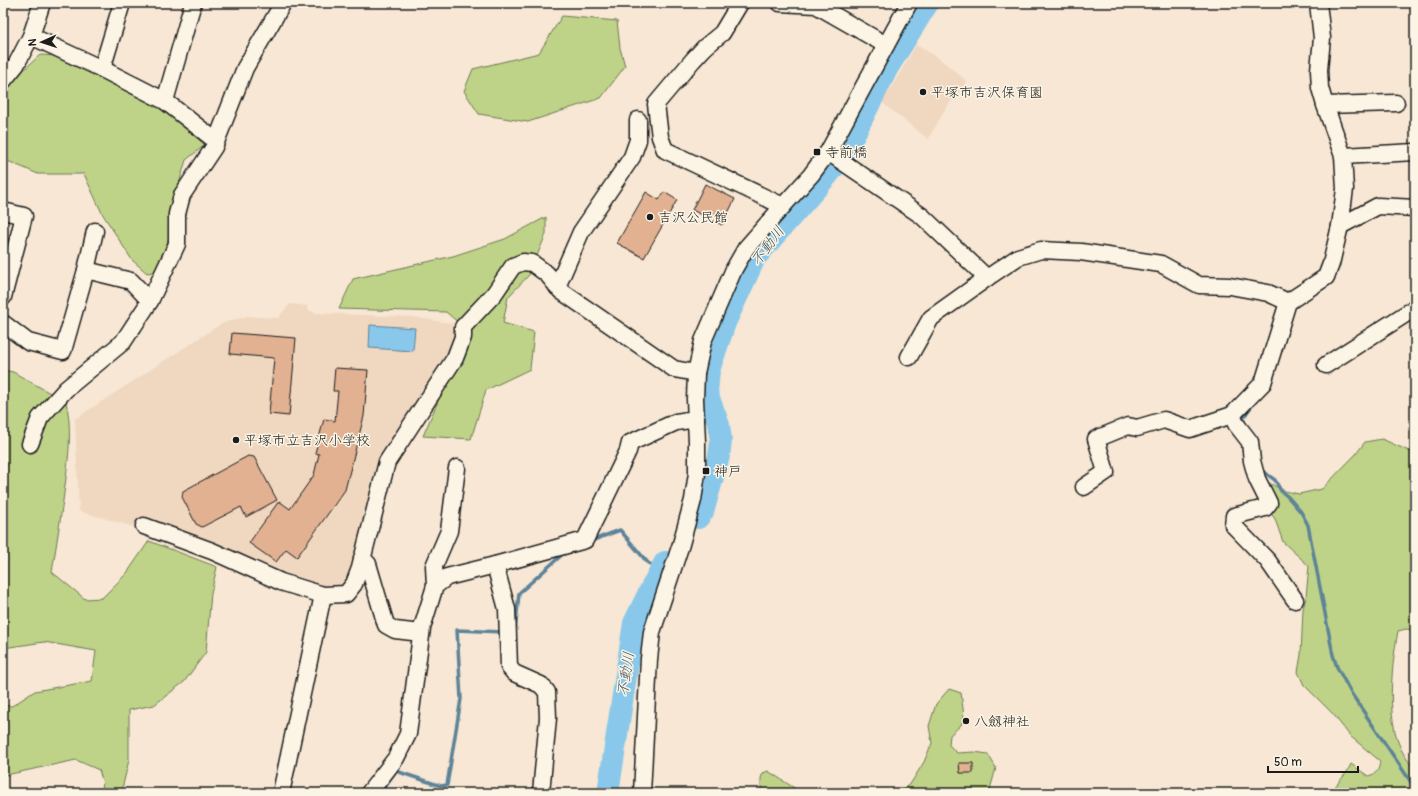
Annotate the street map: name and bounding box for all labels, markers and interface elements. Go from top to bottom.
north arrow [22,22,62,62]
text: N [26,38,39,47]
place label: 平塚市吉沢保育園 [931,84,1043,101]
marker: 平塚市吉沢保育園 [918,87,928,97]
place label: 寺前橋 [825,144,867,161]
marker: 寺前橋 [812,147,822,157]
place label: 吉沢公民館 [658,209,728,226]
marker: 吉沢公民館 [645,212,655,222]
water label: 不動川 [747,222,789,270]
place label: 平塚市立吉沢小学校 [244,432,370,449]
marker: 平塚市立吉沢小学校 [231,435,241,445]
place label: 神戸 [714,463,742,480]
marker: 神戸 [701,466,711,476]
water label: 不動川 [613,650,639,698]
place label: 八劔神社 [974,713,1030,730]
marker: 八劔神社 [961,716,971,726]
scale bar [1268,748,1358,774]
text: 50 m [1274,755,1302,770]

